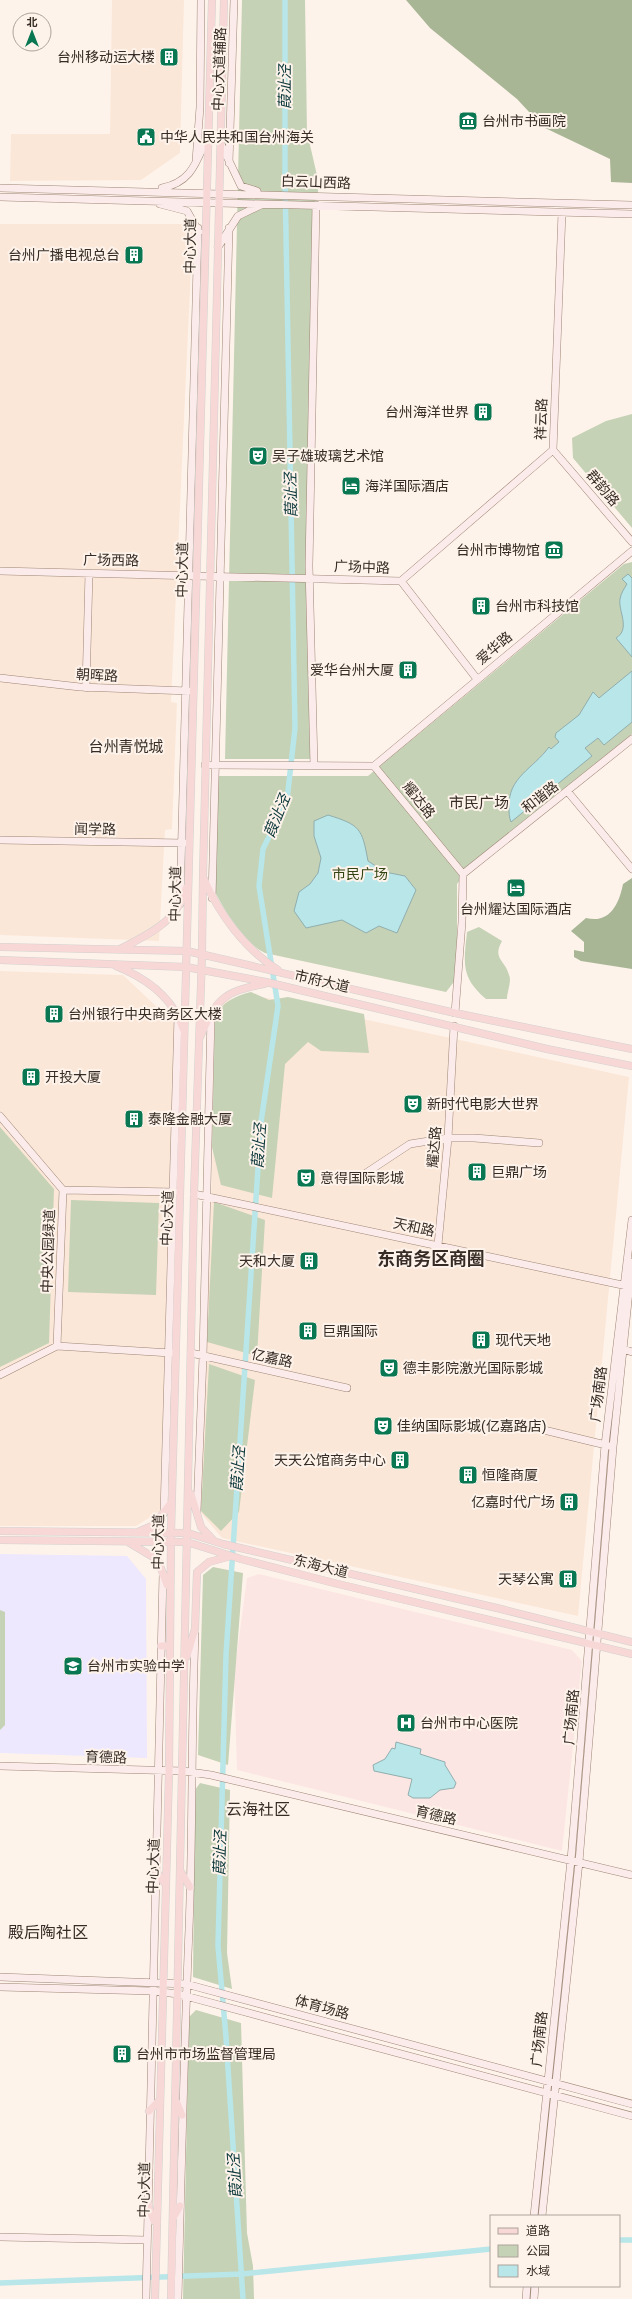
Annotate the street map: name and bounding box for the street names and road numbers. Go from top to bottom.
street label: 中心大道辅路 [210,27,228,111]
street label: 白云山西路 [281,173,351,191]
street label: 中心大道 [182,218,198,274]
street label: 祥云路 [532,398,550,440]
street label: 群韵路 [583,467,623,509]
street label: 中心大道 [174,542,190,598]
street label: 广场西路 [83,552,139,568]
street label: 广场中路 [334,558,390,576]
street label: 爱华路 [473,628,515,668]
street label: 朝晖路 [76,666,118,684]
street label: 和谐路 [519,778,561,816]
street label: 耀达路 [400,779,438,821]
street label: 闻学路 [74,821,116,837]
street label: 中心大道 [167,866,183,922]
street label: 市府大道 [293,967,351,995]
street label: 耀达路 [424,1125,444,1169]
street label: 中心大道 [158,1190,176,1246]
street label: 中央公园绿道 [39,1209,57,1293]
street label: 天和路 [392,1215,436,1239]
street label: 亿嘉路 [250,1346,294,1370]
street label: 广场南路 [587,1365,609,1423]
street label: 中心大道 [150,1514,166,1570]
street label: 东海大道 [292,1551,350,1581]
street label: 广场南路 [561,1688,581,1746]
street label: 育德路 [85,1748,127,1766]
street label: 育德路 [414,1802,458,1828]
street label: 中心大道 [144,1838,162,1894]
street label: 体育场路 [293,1992,351,2022]
street label: 广场南路 [528,2010,550,2068]
street label: 中心大道 [136,2162,152,2218]

